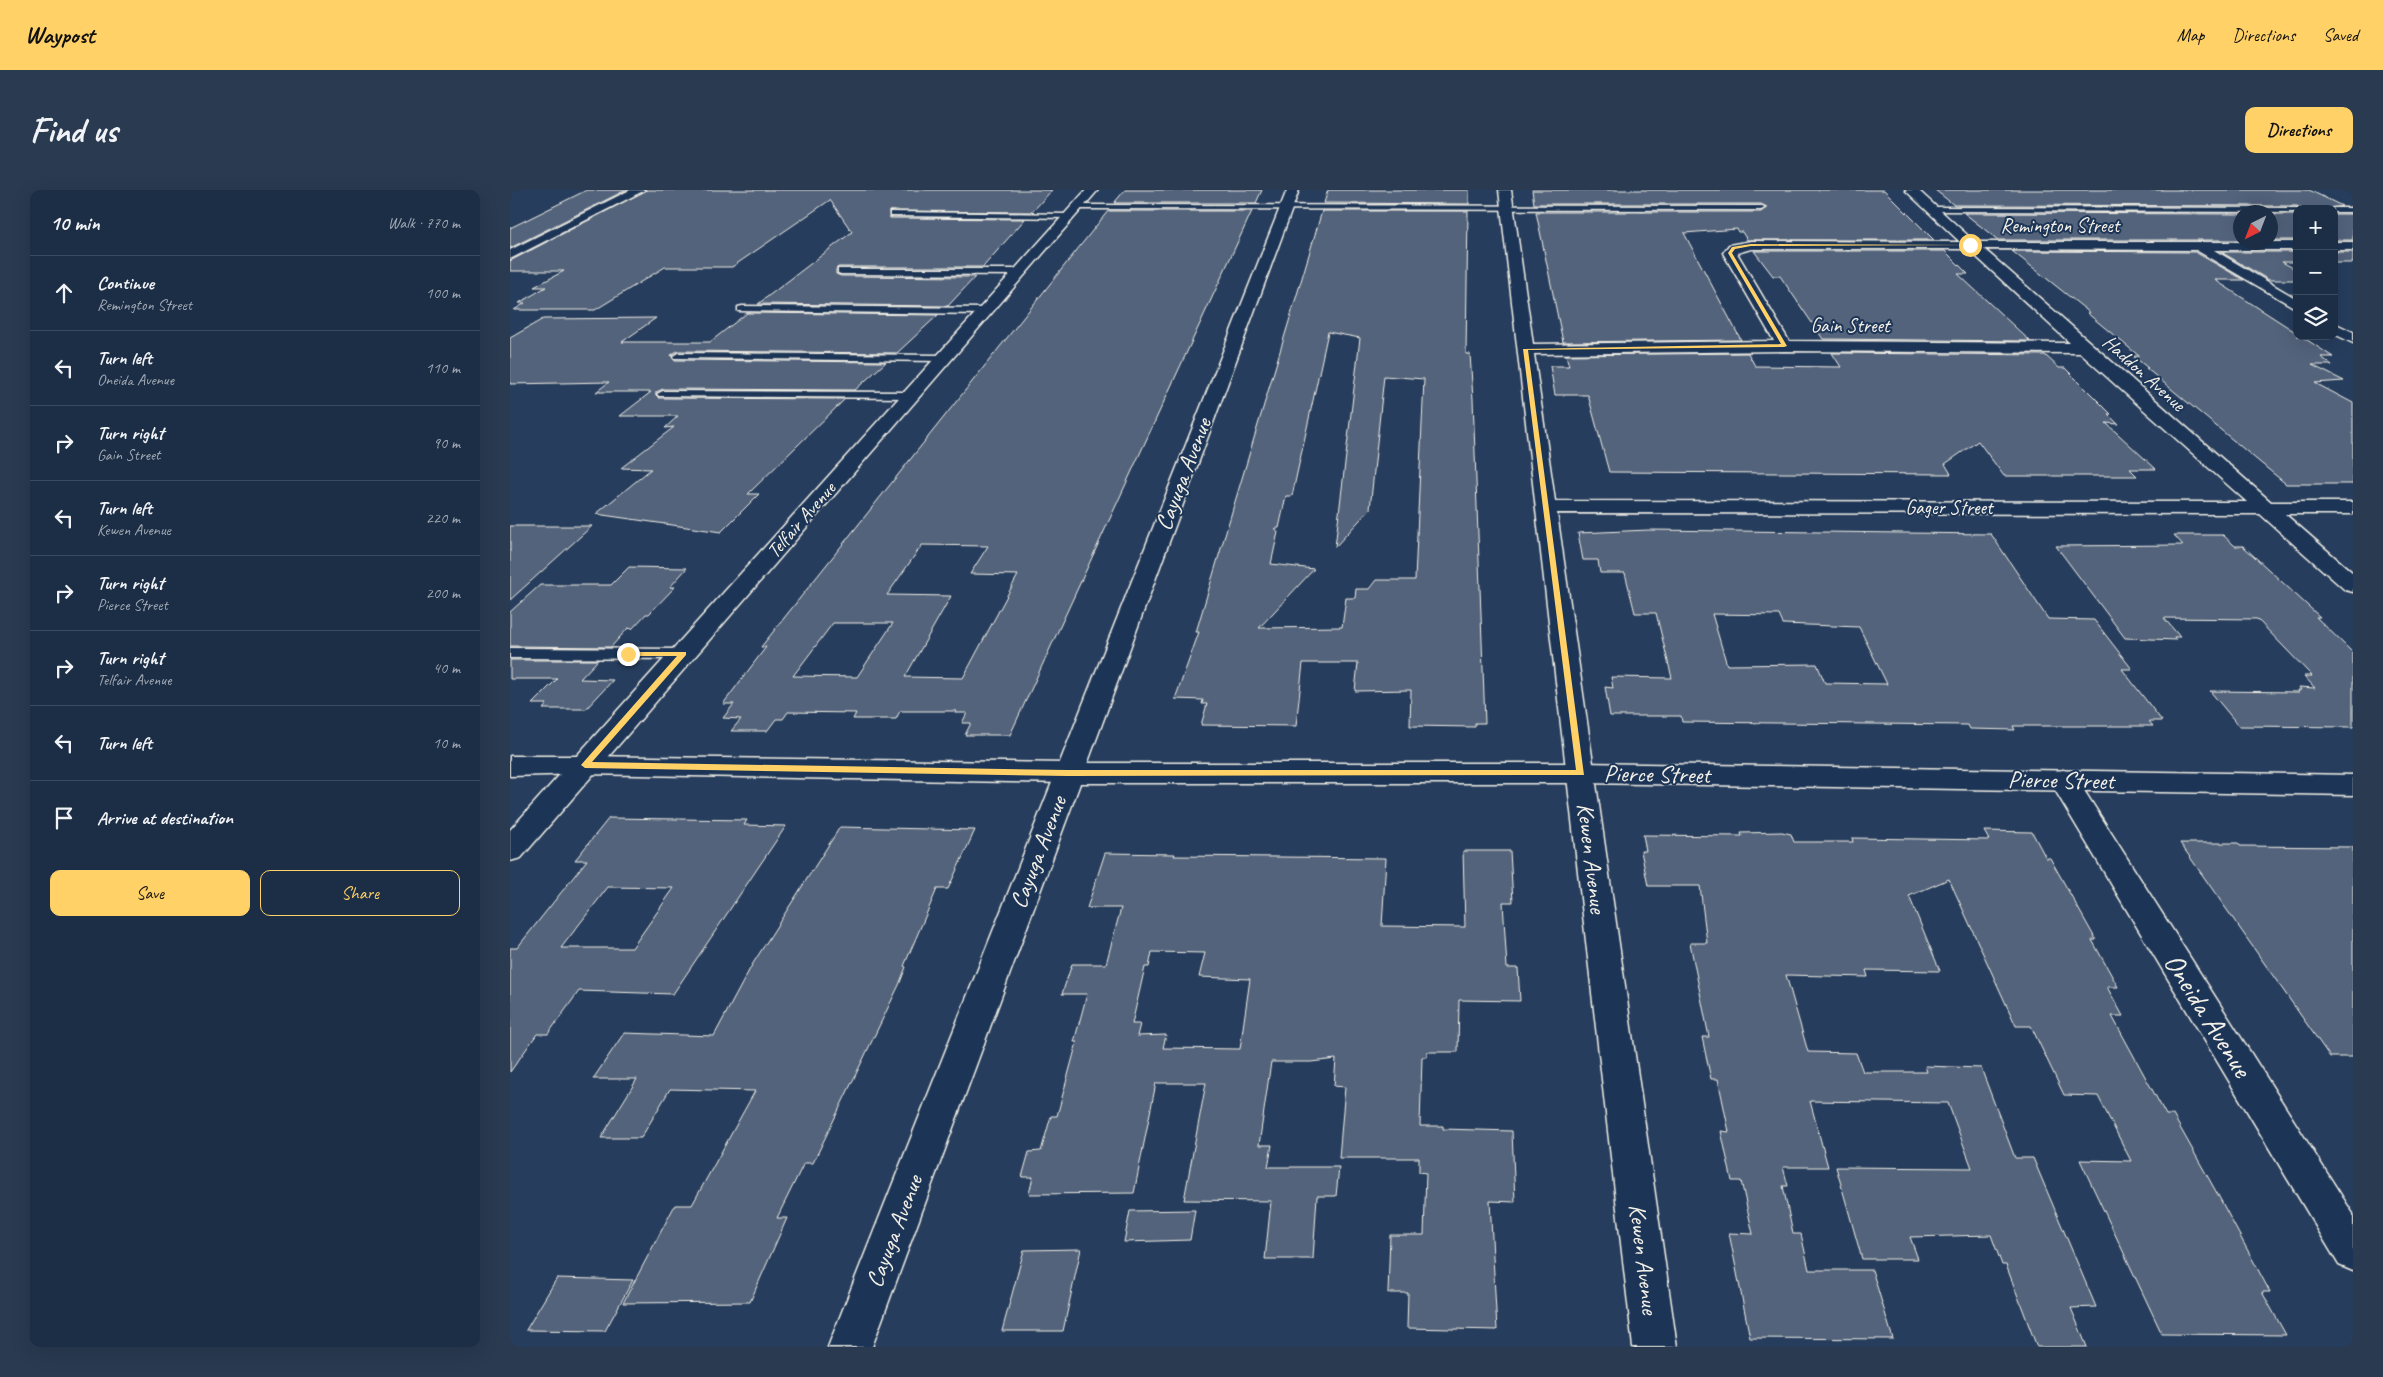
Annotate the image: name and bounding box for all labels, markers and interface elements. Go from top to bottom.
text: Waypost [25,20,95,50]
text: Map [2177,24,2204,46]
text: Directions [2232,24,2295,46]
text: Saved [2323,24,2358,46]
button: Directions [2245,107,2353,153]
text: Find us [30,108,117,153]
north arrow [2233,205,2278,250]
map controls [2293,205,2338,340]
button: + [2293,205,2338,250]
text: 10 min [50,210,100,236]
text: Walk · 770 m [388,213,460,233]
street label: Remington Street [2001,213,2122,238]
route start [1959,234,1982,257]
button: − [2293,250,2338,295]
text: Continue [97,271,154,295]
icon: ahead [50,279,78,307]
text: 100 m [426,283,460,303]
text: Remington Street [97,295,192,315]
button: layers [2293,295,2338,340]
street label: Gain Street [1810,313,1892,338]
street label: Haddon Avenue [2098,329,2192,418]
text: Turn left [97,346,152,370]
icon: left [50,354,78,382]
text: 110 m [426,358,460,378]
text: Oneida Avenue [97,370,174,390]
street label: Cayuga Avenue [1148,412,1219,534]
text: Turn right [97,421,164,445]
icon: right [50,429,78,457]
text: 90 m [433,433,460,453]
text: Gain Street [97,445,160,465]
street label: Telfair Avenue [761,476,842,563]
street label: Gager Street [1905,495,1995,520]
text: Turn left [97,496,152,520]
icon: left [50,504,78,532]
text: 220 m [426,508,460,528]
text: Kewen Avenue [97,520,171,540]
text: Turn right [97,571,164,595]
icon: right [50,579,78,607]
text: 200 m [426,583,460,603]
text: Pierce Street [97,595,168,615]
route end [617,643,640,666]
text: Turn right [97,646,164,670]
icon: right [50,654,78,682]
text: 40 m [433,658,460,678]
text: Telfair Avenue [97,670,171,690]
icon: left [50,729,78,757]
text: Turn left [97,731,152,755]
text: 10 m [433,733,460,753]
street label: Pierce Street [1604,758,1712,790]
street label: Pierce Street [2008,764,2116,796]
street label: Cayuga Avenue [1003,790,1074,912]
street label: Kewen Avenue [1570,801,1614,917]
icon: arrive [50,804,78,832]
text: Arrive at destination [97,806,233,830]
button: Save [50,870,250,916]
button: Share [260,870,460,916]
street label: Oneida Avenue [2155,946,2261,1085]
street label: Cayuga Avenue [859,1169,930,1291]
street label: Kewen Avenue [1622,1202,1666,1318]

